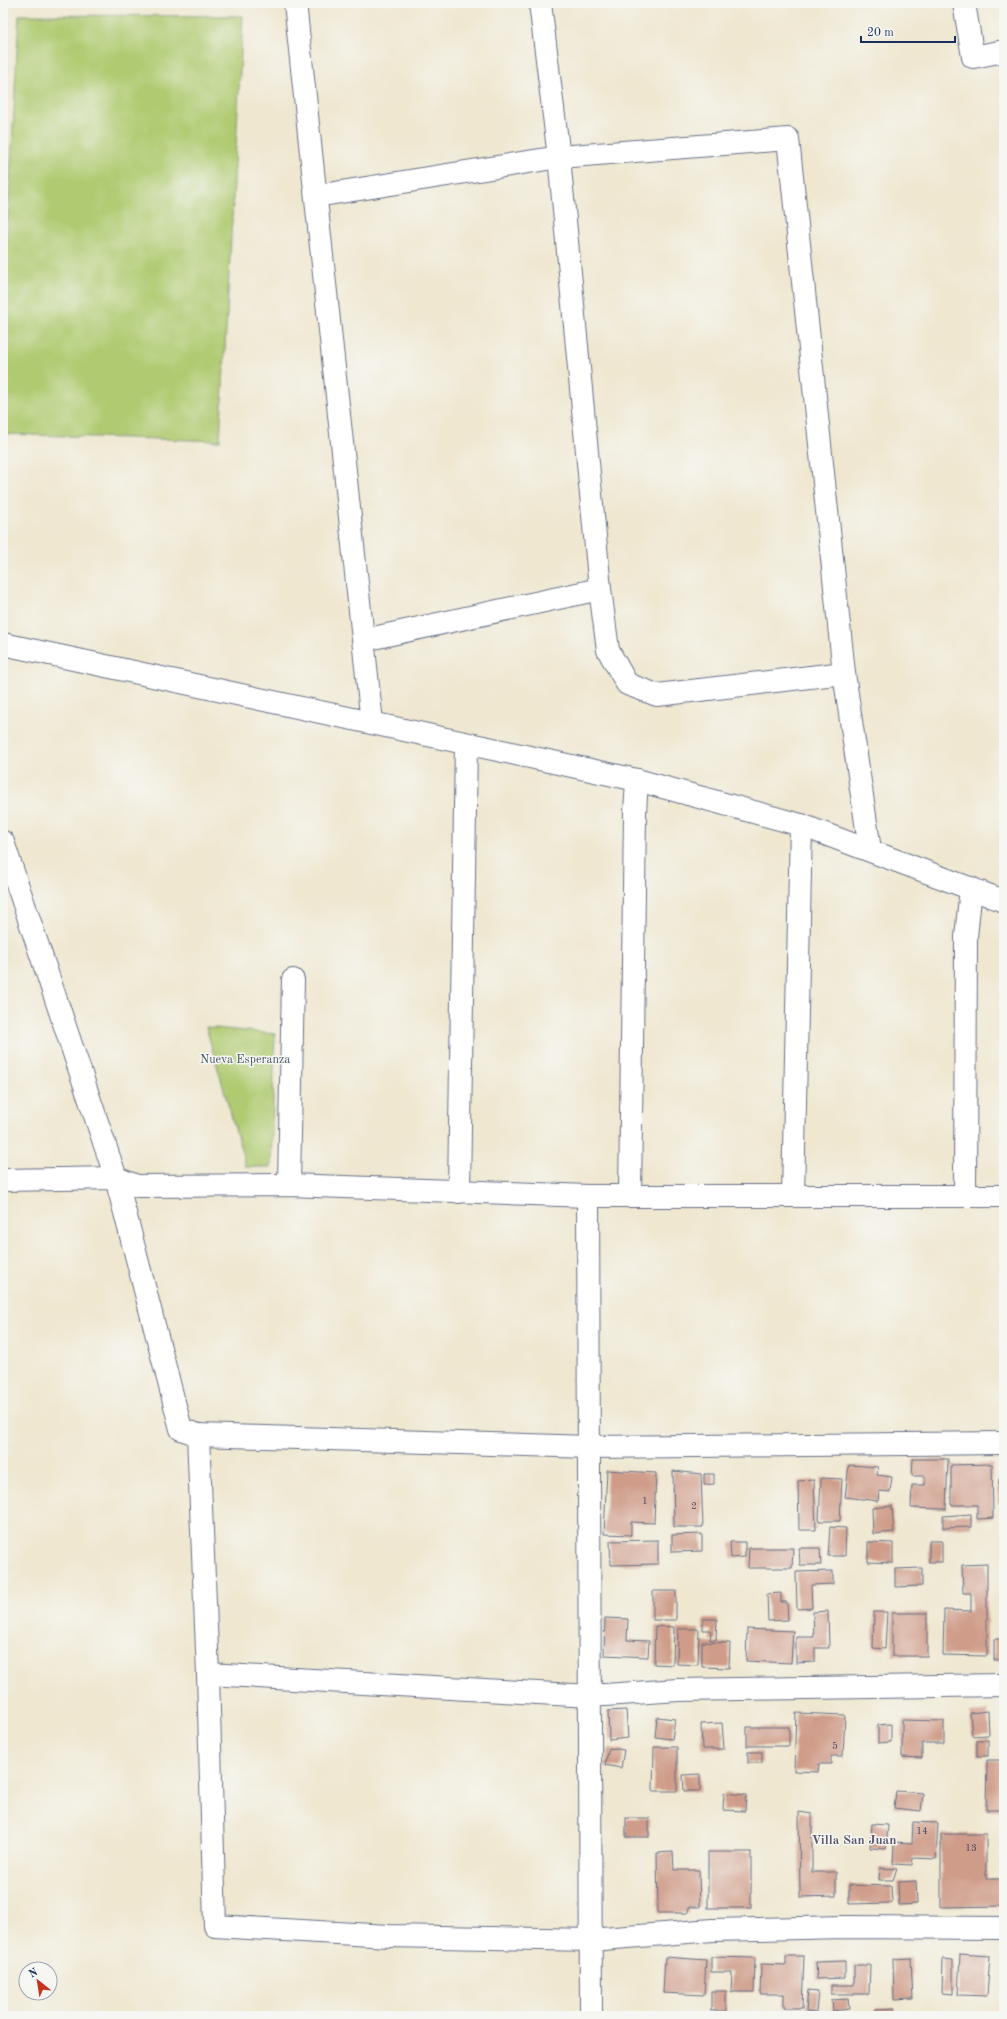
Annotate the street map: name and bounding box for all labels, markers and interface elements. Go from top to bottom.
scale bar [861,18,955,44]
text: 20 m [867,27,894,39]
park label: Nueva Esperanza [200,1054,290,1066]
house number: 1 [642,1496,648,1506]
house number: 2 [691,1501,697,1511]
house number: 5 [832,1741,838,1751]
house number: 14 [916,1826,928,1836]
district label: Villa San Juan [812,1834,896,1847]
house number: 13 [965,1843,977,1853]
north arrow [18,1961,58,2001]
text: N [27,1966,41,1981]

